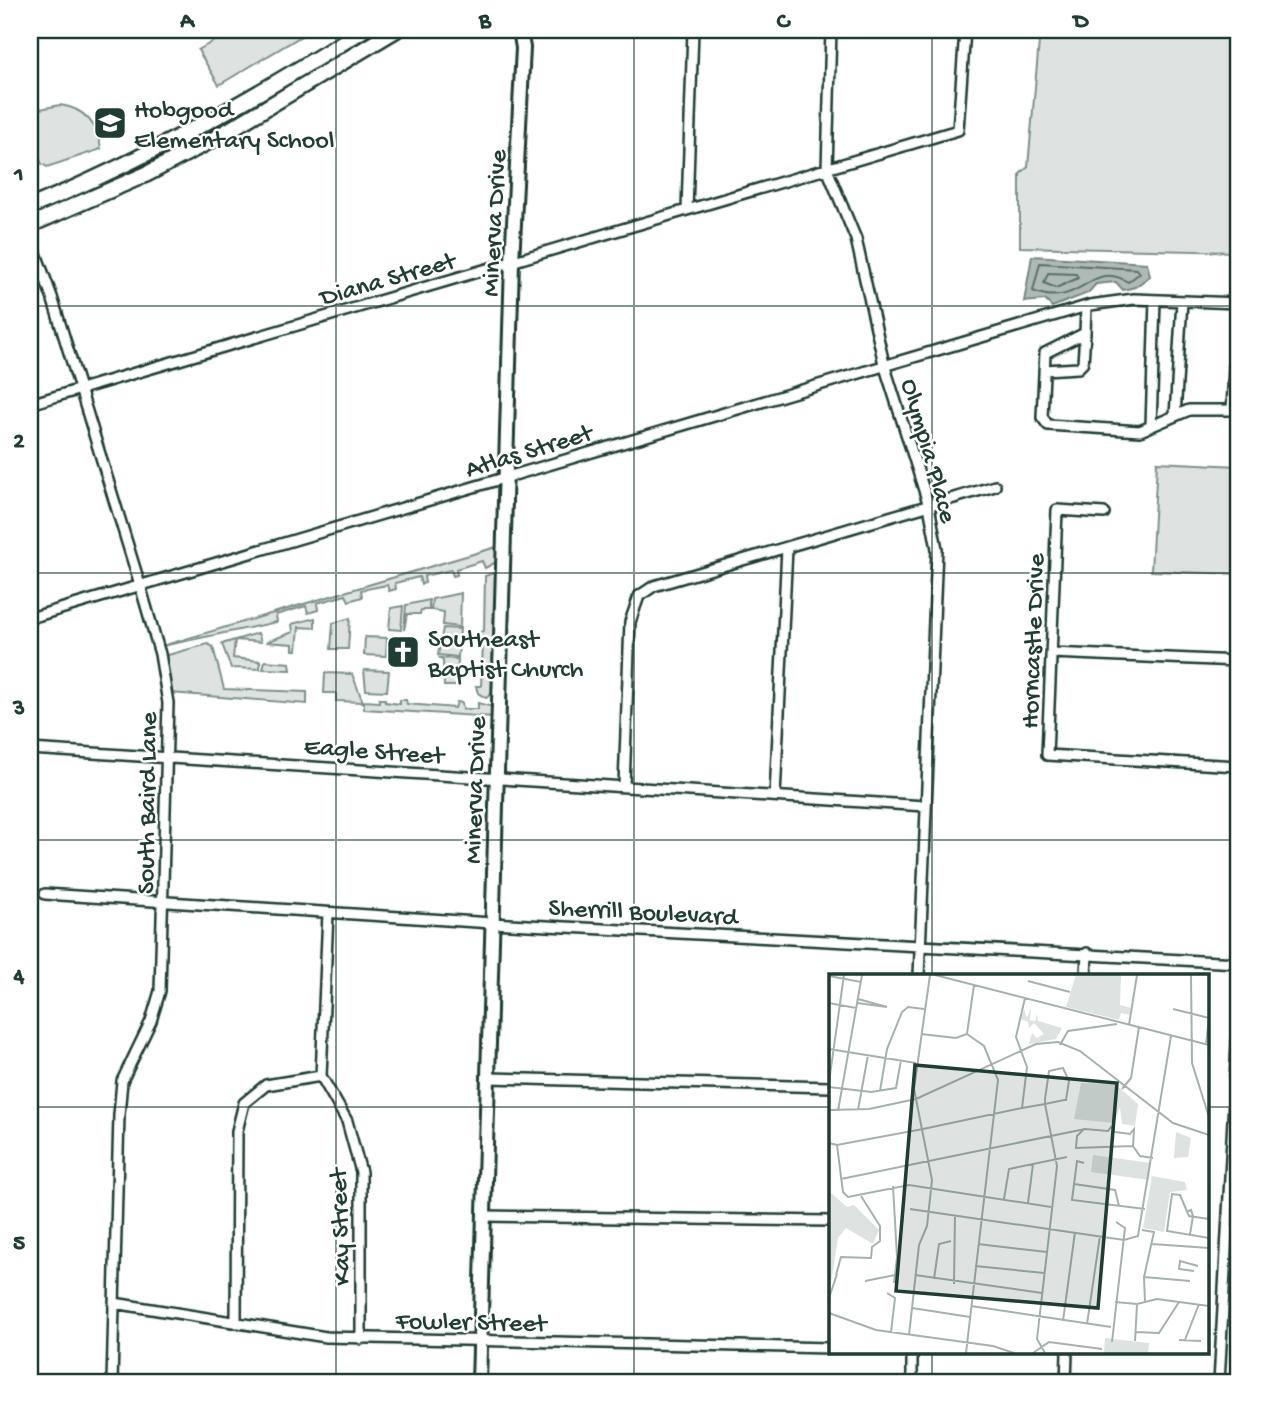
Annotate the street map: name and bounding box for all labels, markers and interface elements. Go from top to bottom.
text: A [179,9,195,36]
text: B [478,9,492,36]
text: C [777,9,792,36]
text: D [1072,9,1090,36]
place label: Hobgood Elementary School [134,97,334,158]
school or university icon: Hobgood Elementary School [91,104,129,142]
street label: Minerva Drive [477,148,516,298]
text: 1 [13,162,24,189]
street label: Diana Street [315,247,462,316]
street label: Olympia Place [891,376,962,527]
street label: Atlas Street [462,419,599,487]
text: 2 [13,429,25,456]
street label: Horncastle Drive [1017,552,1054,729]
place label: Southeast Baptist Church [427,626,583,687]
church icon: Southeast Baptist Church [384,633,422,671]
text: 3 [12,696,25,723]
street label: South Baird Lane [132,711,167,894]
street label: Minerva Drive [459,715,496,864]
street label: Eagle Street [303,733,447,774]
street label: Sherrill Boulevard [547,894,740,935]
text: 4 [13,964,25,991]
inset map [829,974,1208,1354]
street label: Kay Street [325,1165,360,1286]
text: 5 [13,1231,25,1258]
street label: Fowler Street [394,1308,549,1341]

